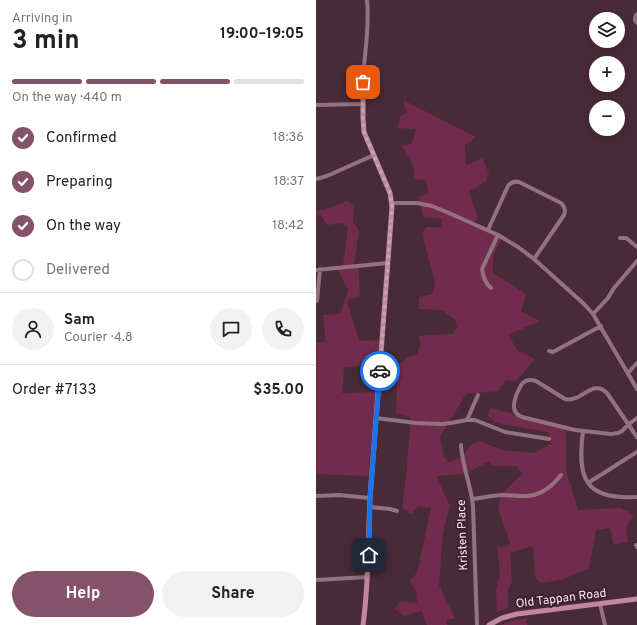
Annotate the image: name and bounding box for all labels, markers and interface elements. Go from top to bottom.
text: Arriving in [12,11,73,27]
map controls [589,12,625,136]
button: layers [589,12,625,48]
text: 3 min [12,25,80,58]
text: 19:00–19:05 [220,25,304,44]
button: + [589,56,625,92]
pin [346,65,380,99]
icon: bag [352,71,374,93]
text: On the way · 440 m [12,90,122,106]
button: − [589,100,625,136]
icon: check [12,127,34,149]
text: Confirmed [46,129,117,148]
text: 18:36 [273,130,304,146]
icon: check [12,171,34,193]
text: Preparing [46,173,113,192]
text: 18:37 [274,174,304,190]
icon: check [12,215,34,237]
text: On the way [46,217,121,236]
text: 18:42 [272,218,304,234]
text: Delivered [46,261,110,280]
button: person [12,308,54,350]
button: chat [210,308,252,350]
button: phone [262,308,304,350]
text: Sam [64,311,95,330]
text: Courier · 4.8 [64,330,133,346]
courier [360,351,400,391]
icon: car [369,360,391,382]
text: Order #7133 [12,381,96,400]
text: $35.00 [253,381,304,400]
street label: Kristen Place [454,499,472,571]
pin [352,538,386,572]
icon: home [358,544,380,566]
button: Help [12,571,154,617]
button: Share [162,571,304,617]
street label: Old Tappan Road [515,586,607,612]

